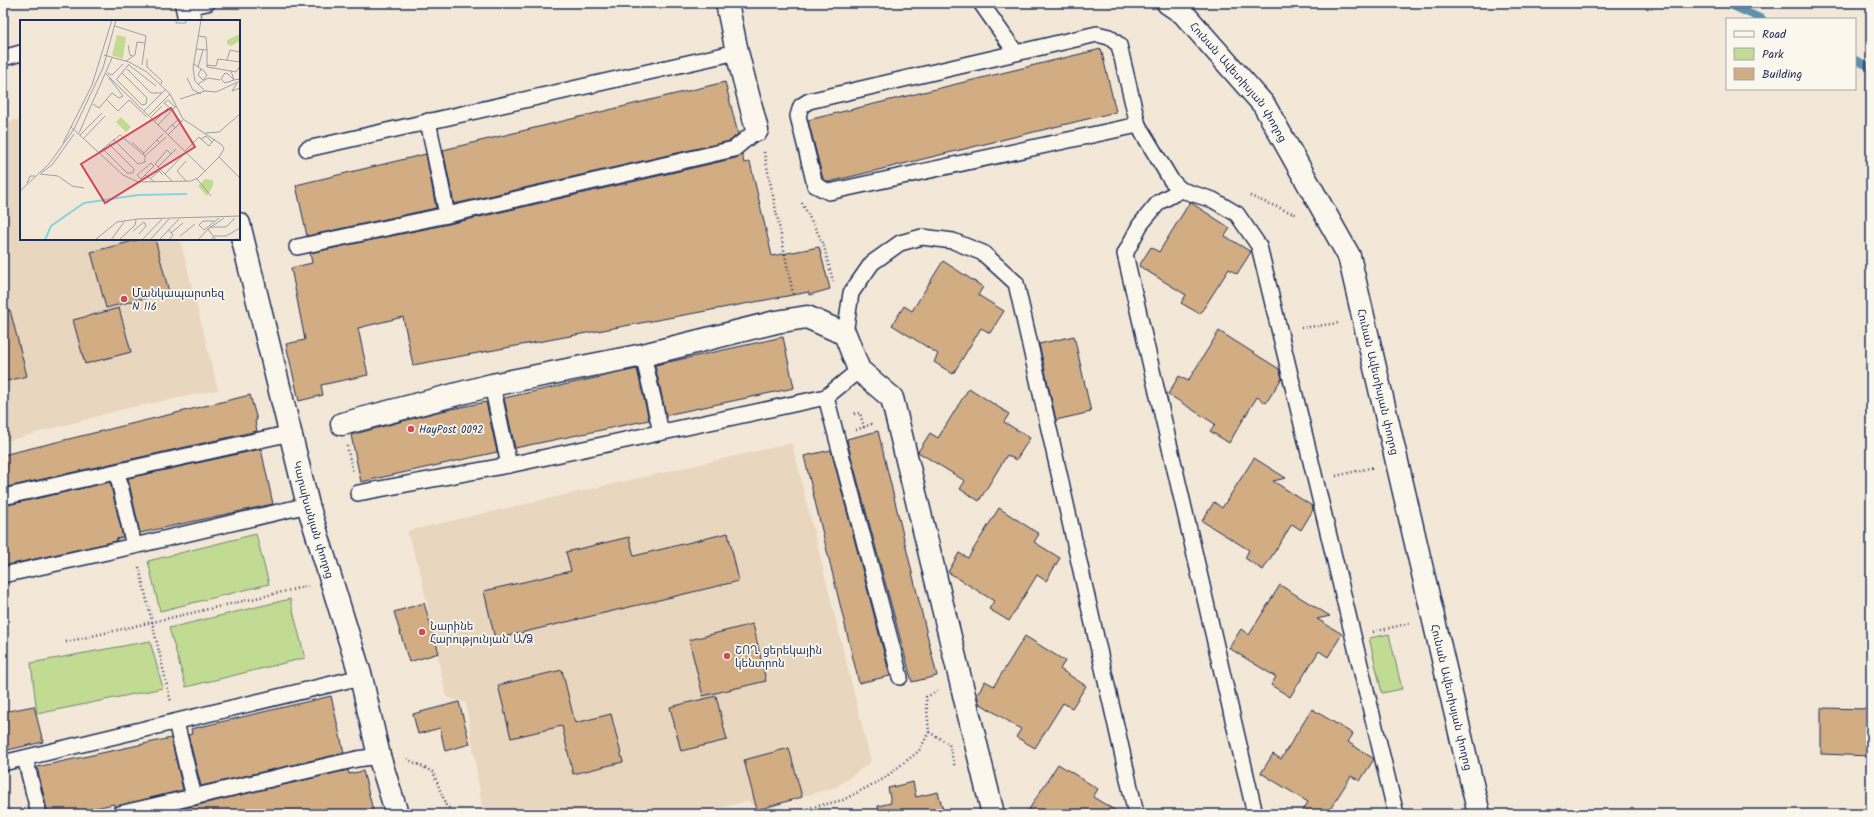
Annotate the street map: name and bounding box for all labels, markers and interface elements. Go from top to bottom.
street label: Հունան Ավետիսյան փողոց [1185,18,1291,146]
legend [1726,18,1856,90]
inset map [20,20,240,240]
text: Road [1762,25,1787,44]
text: Park [1762,45,1784,64]
text: Building [1762,65,1802,84]
place label: Մանկապարտեզ N 116 [132,285,226,316]
marker: Մանկապարտեզ N 116 [119,294,129,304]
street label: Հունան Ավետիսյան փողոց [1352,307,1403,457]
place label: HayPost 0092 [419,421,484,439]
marker: HayPost 0092 [406,424,416,434]
street label: Կարախանյան փողոց [287,459,338,581]
place label: Նարինե Հարությունյան Ա/Ձ [430,618,533,649]
street label: Հունան Ավետիսյան փողոց [1425,623,1477,772]
marker: Նարինե Հարությունյան Ա/Ձ [417,627,427,637]
place label: ՇՈՂ ցերեկային կենտրոն [735,642,822,673]
marker: ՇՈՂ ցերեկային կենտրոն [722,651,732,661]

